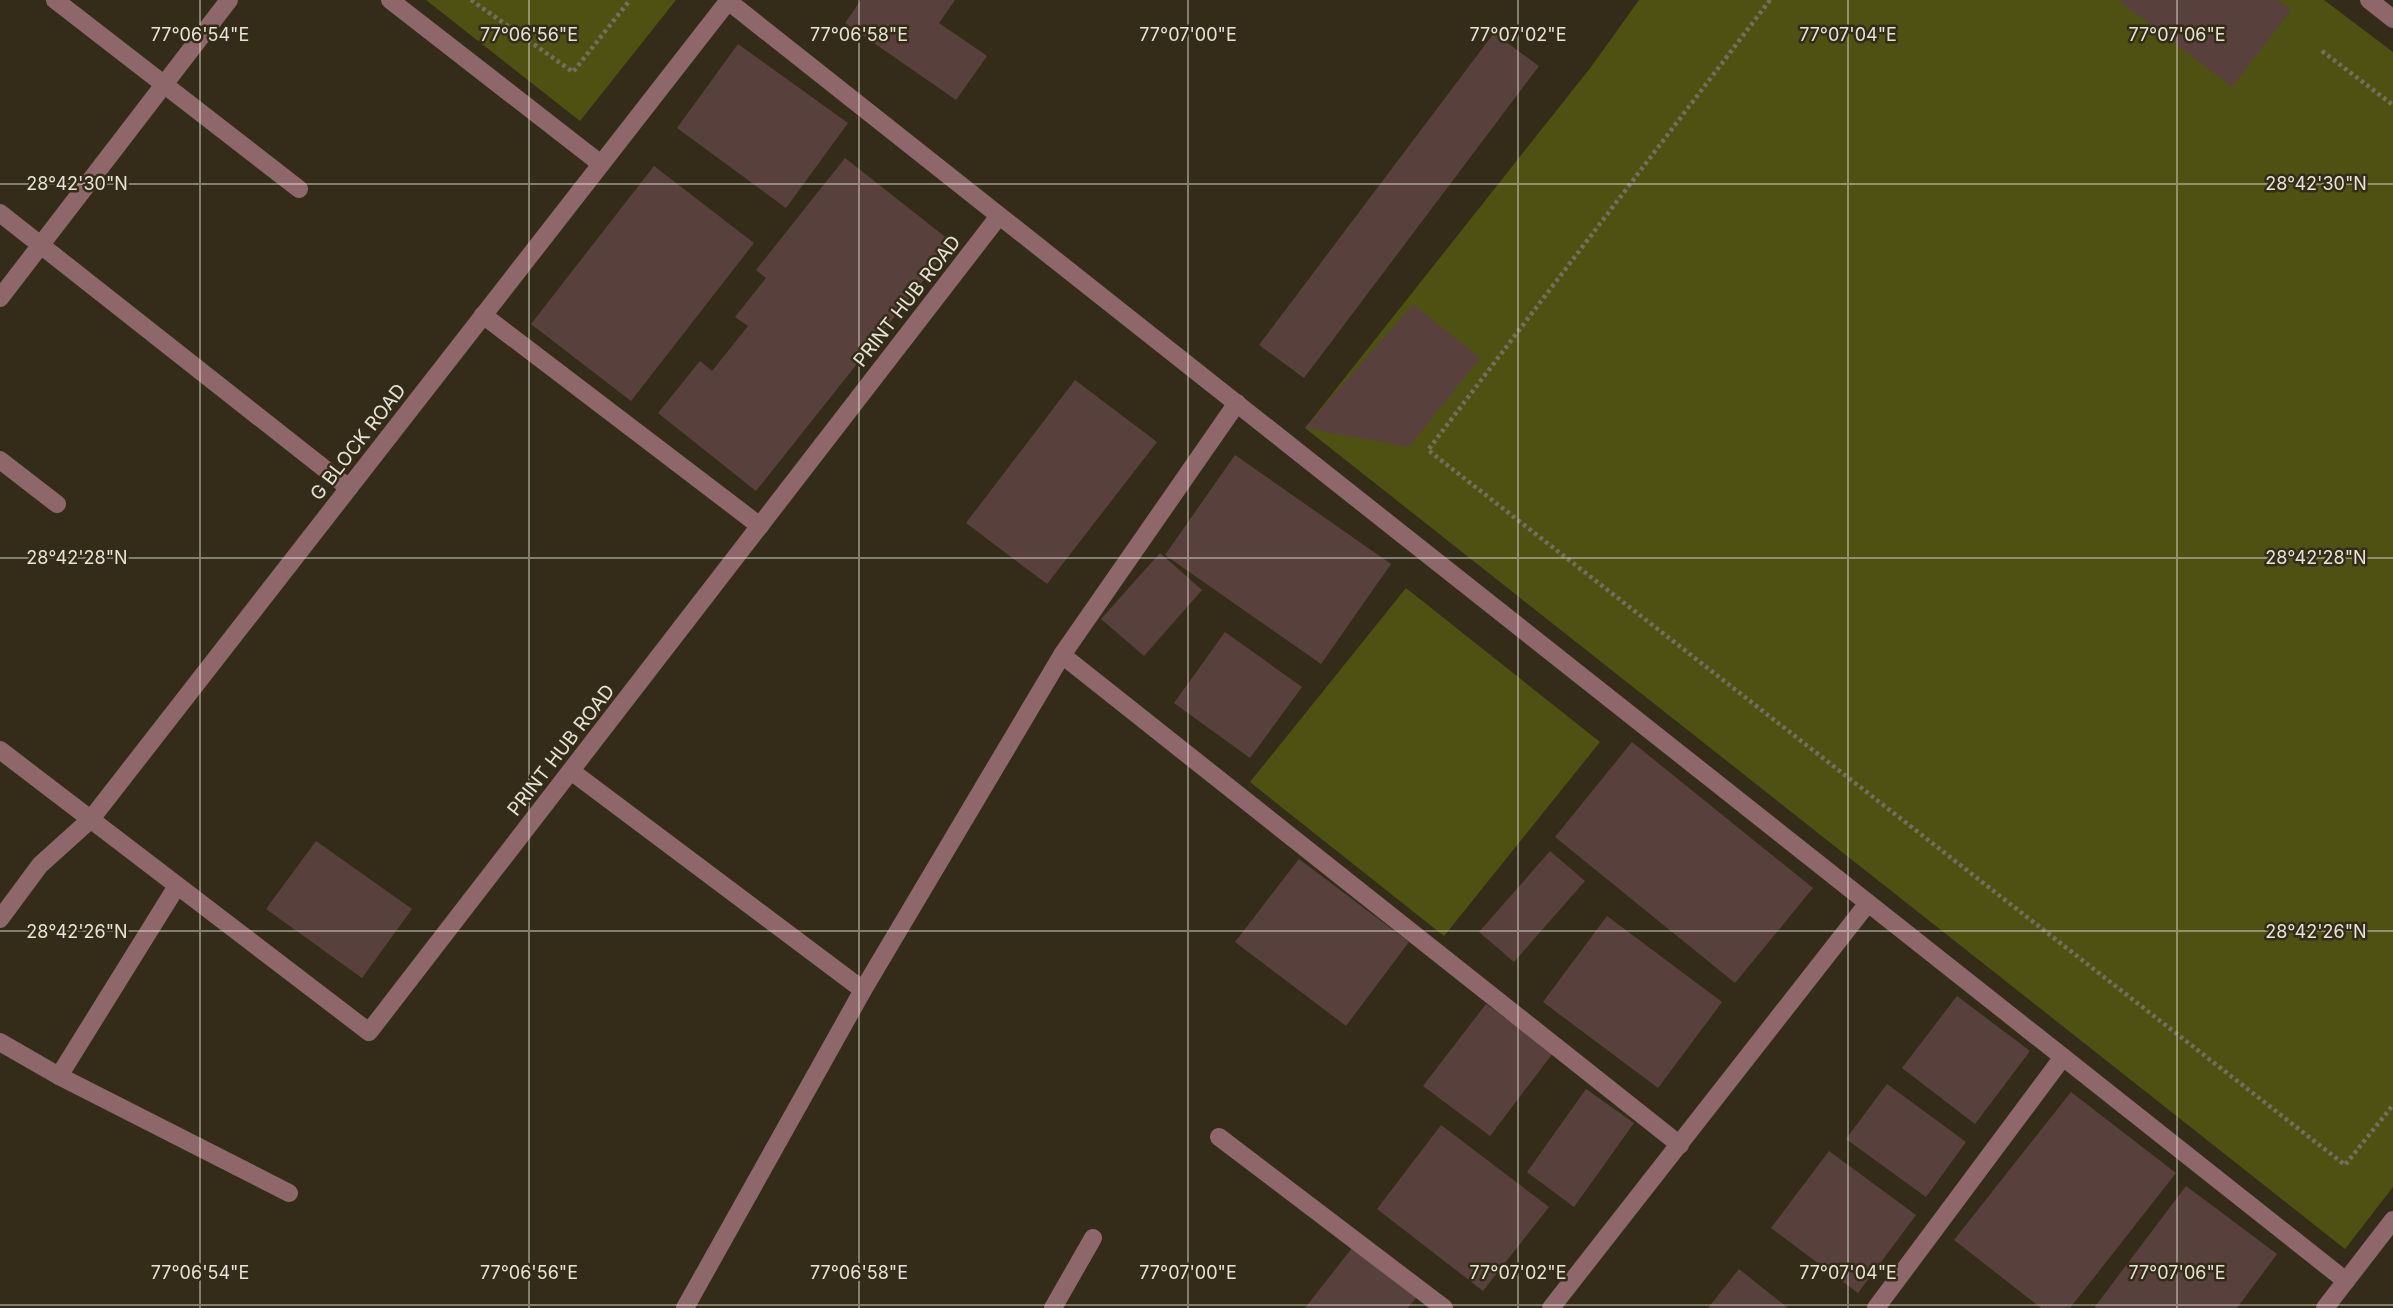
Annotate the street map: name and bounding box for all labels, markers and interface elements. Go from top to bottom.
text: 77°06'54"E [151,24,249,45]
text: 77°06'56"E [480,24,578,45]
text: 77°06'58"E [810,24,908,45]
text: 77°07'00"E [1139,24,1237,45]
text: 77°07'02"E [1469,24,1567,45]
text: 77°07'04"E [1799,24,1897,45]
text: 77°07'06"E [2128,24,2226,45]
text: 28°42'30"N [26,173,128,194]
text: 28°42'30"N [2265,173,2367,194]
street label: PRINT HUB ROAD [849,231,965,371]
street label: G BLOCK ROAD [305,379,411,505]
text: 28°42'28"N [26,547,128,568]
text: 28°42'28"N [2265,547,2367,568]
street label: PRINT HUB ROAD [503,680,619,820]
text: 28°42'26"N [26,921,128,942]
text: 28°42'26"N [2265,921,2367,942]
text: 77°06'54"E [151,1262,249,1283]
text: 77°06'56"E [480,1262,578,1283]
text: 77°06'58"E [810,1262,908,1283]
text: 77°07'00"E [1139,1262,1237,1283]
text: 77°07'02"E [1469,1262,1567,1283]
text: 77°07'04"E [1799,1262,1897,1283]
text: 77°07'06"E [2128,1262,2226,1283]

